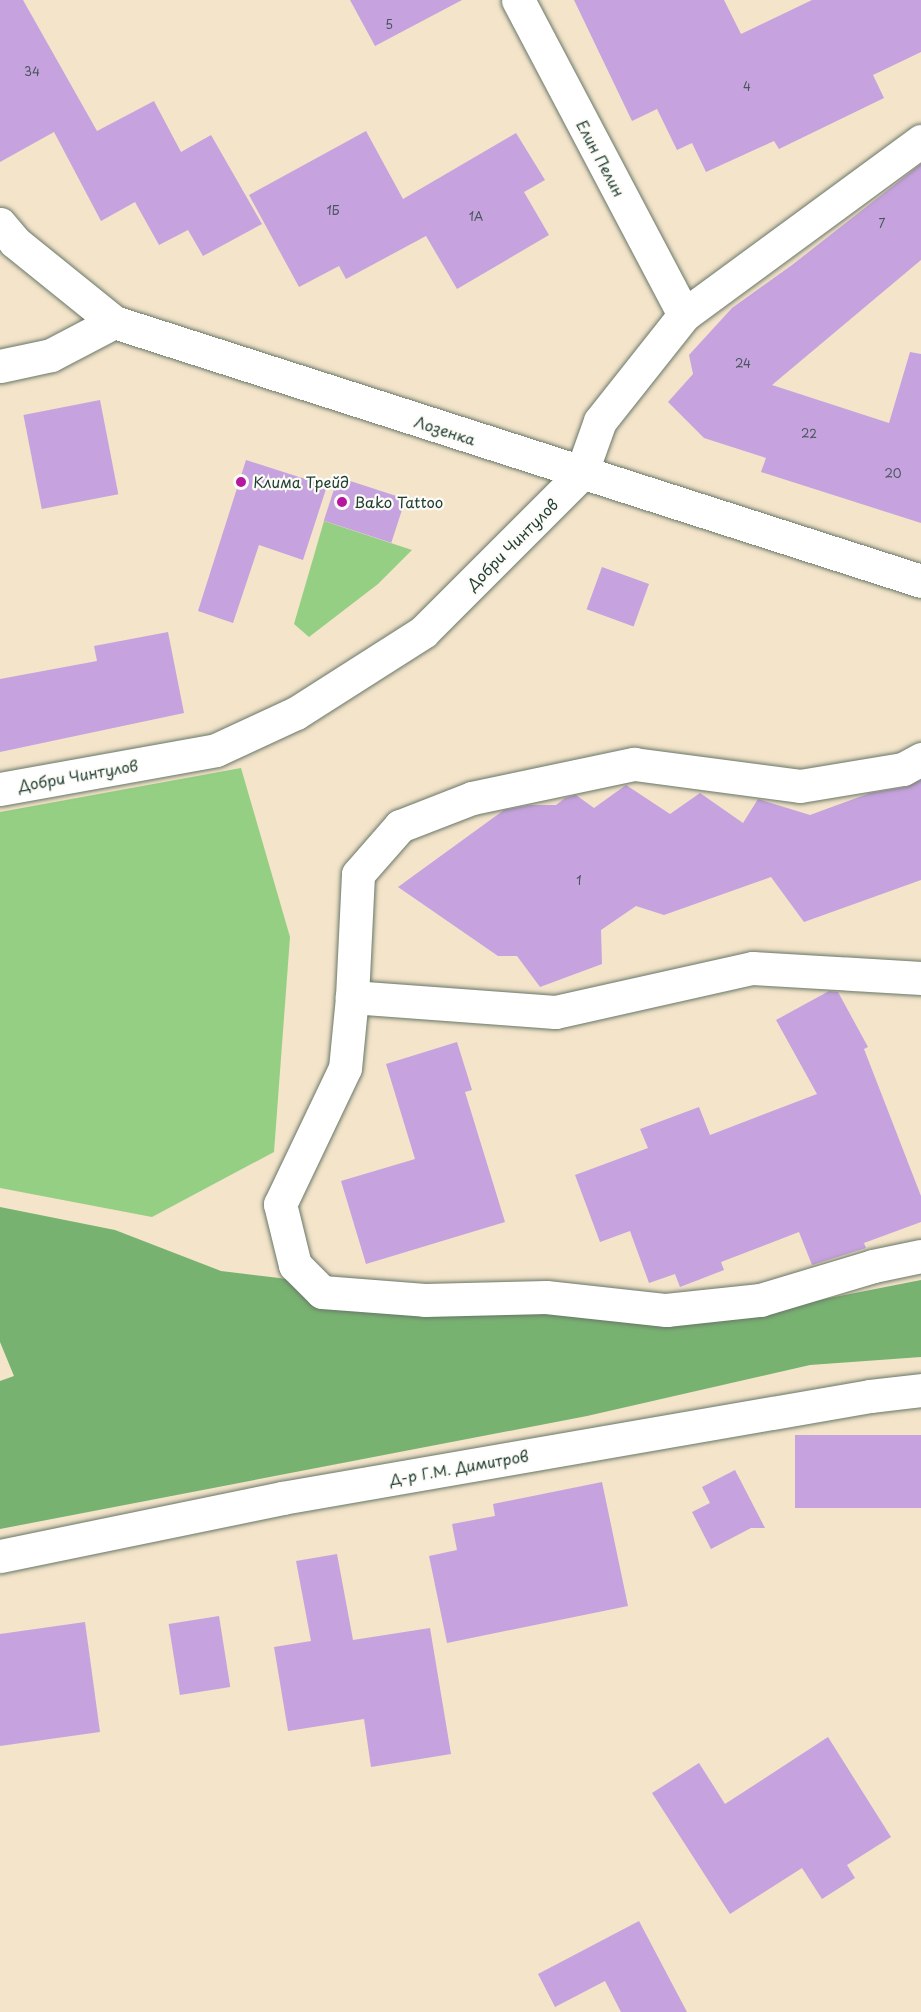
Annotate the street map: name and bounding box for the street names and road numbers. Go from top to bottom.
street label: Елин Пелин [573,116,629,200]
street label: Лозенка [412,412,478,448]
street label: Добри Чинтулов [463,495,561,593]
street label: Добри Чинтулов [17,756,139,794]
street label: Д-р Г.М. Димитров [388,1446,530,1488]

